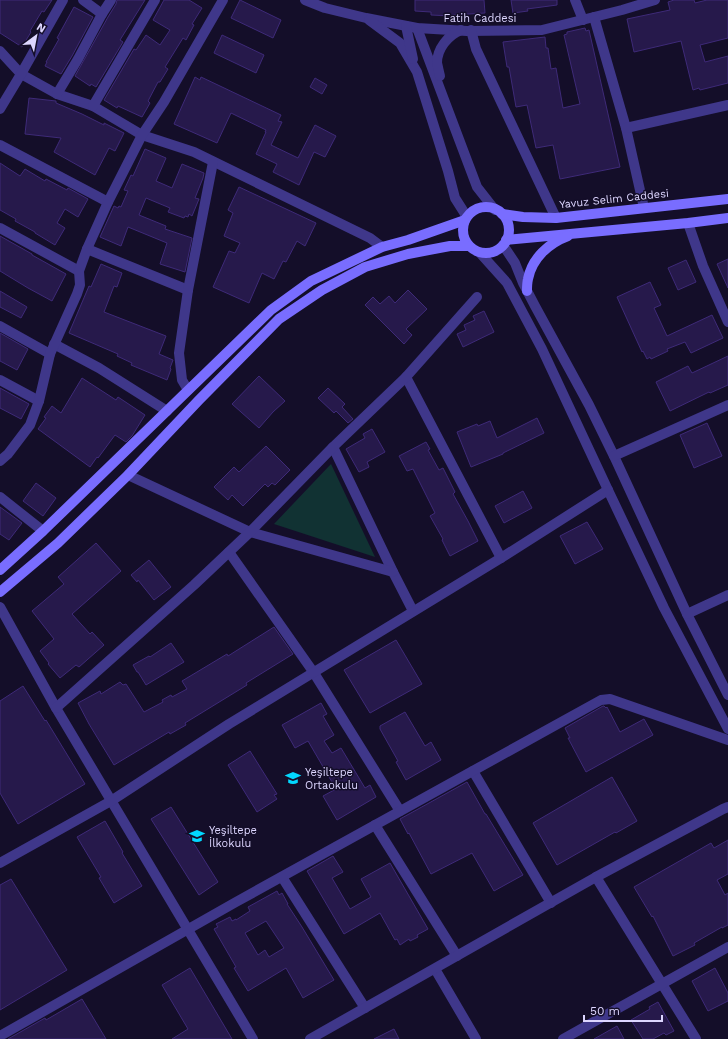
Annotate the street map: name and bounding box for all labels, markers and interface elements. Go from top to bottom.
street label: Fatih Caddesi [444,12,517,25]
north arrow [16,16,56,56]
text: N [34,20,48,36]
street label: Yavuz Selim Caddesi [559,187,669,211]
place label: Yeşiltepe Ortaokulu [305,766,358,792]
school or university icon: Yeşiltepe Ortaokulu [284,769,302,787]
place label: Yeşiltepe İlkokulu [209,824,257,850]
school or university icon: Yeşiltepe İlkokulu [188,827,206,845]
scale bar [584,997,662,1023]
text: 50 m [590,1004,620,1018]

